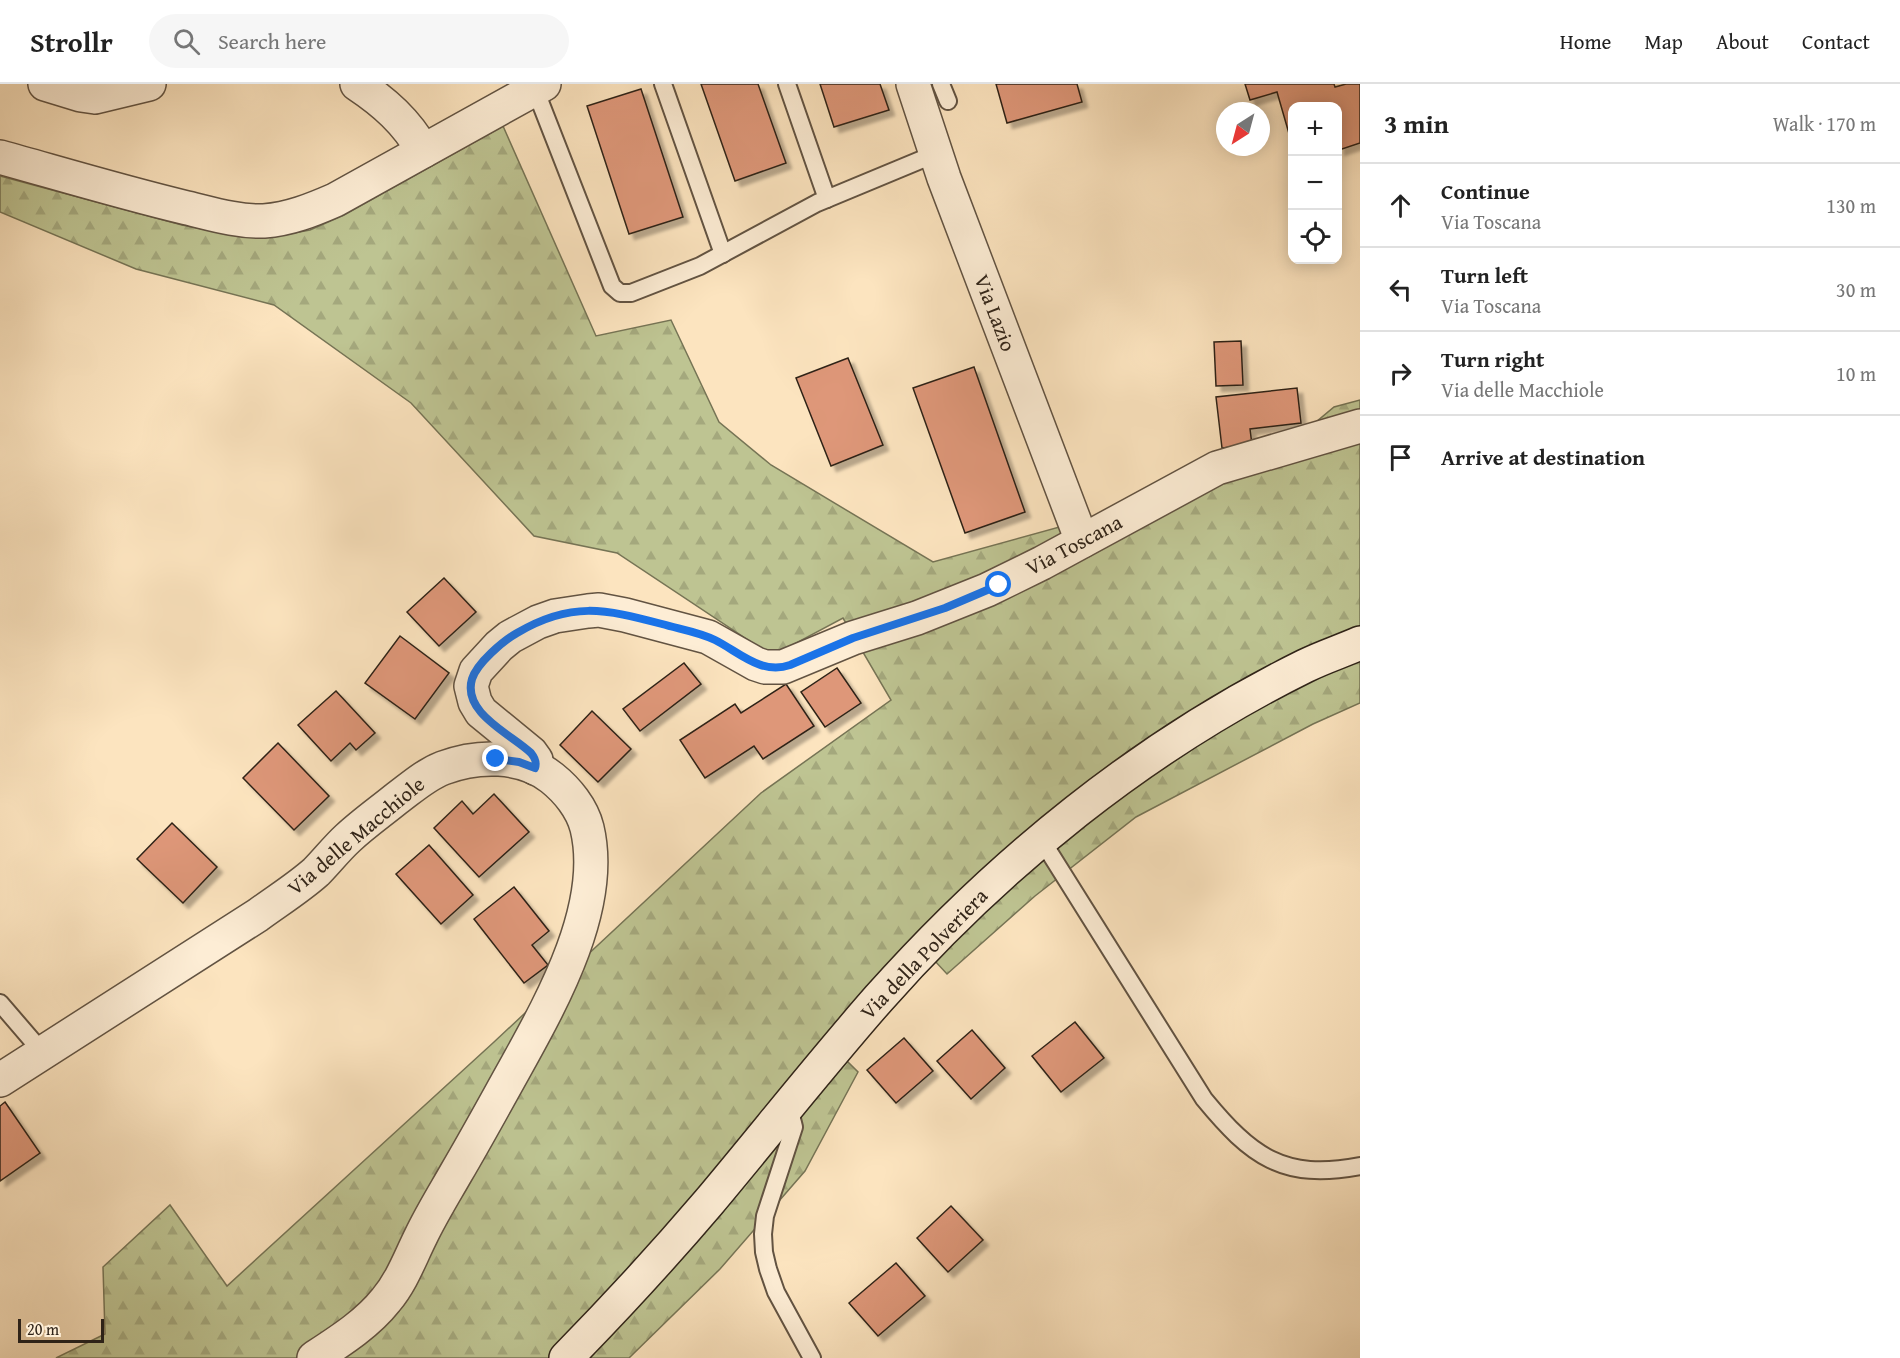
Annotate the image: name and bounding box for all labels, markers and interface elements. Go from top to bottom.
search box [149,14,569,68]
text: Strollr [30,21,113,62]
icon: search [170,25,203,58]
text: Search here [218,25,326,57]
text: Home [1560,26,1611,57]
text: Map [1644,26,1683,57]
text: About [1716,26,1769,57]
text: Contact [1802,26,1870,57]
north arrow [1216,102,1270,156]
map controls [1288,102,1342,264]
button: + [1288,102,1342,156]
text: 3 min [1384,104,1449,143]
text: Walk · 170 m [1773,109,1876,138]
button: − [1288,156,1342,210]
text: Continue [1441,175,1530,207]
icon: ahead [1384,189,1417,222]
text: 130 m [1826,191,1876,220]
text: Via Toscana [1441,207,1541,236]
button: locate [1288,210,1342,264]
text: Turn left [1441,259,1528,291]
street label: Via Lazio [967,270,1024,356]
icon: left [1384,273,1417,306]
text: 30 m [1836,275,1876,304]
text: Via Toscana [1441,291,1541,320]
text: Turn right [1441,343,1544,375]
icon: right [1384,357,1417,390]
text: 10 m [1836,359,1876,388]
text: Via delle Macchiole [1441,375,1604,404]
icon: arrive [1384,441,1417,474]
text: Arrive at destination [1441,441,1645,473]
street label: Via Toscana [1020,506,1128,583]
route start [985,571,1011,597]
route end [482,745,508,771]
street label: Via delle Macchiole [280,769,431,902]
street label: Via della Polveriera [853,881,995,1026]
scale bar [18,1316,104,1344]
text: 20 m [27,1317,59,1341]

